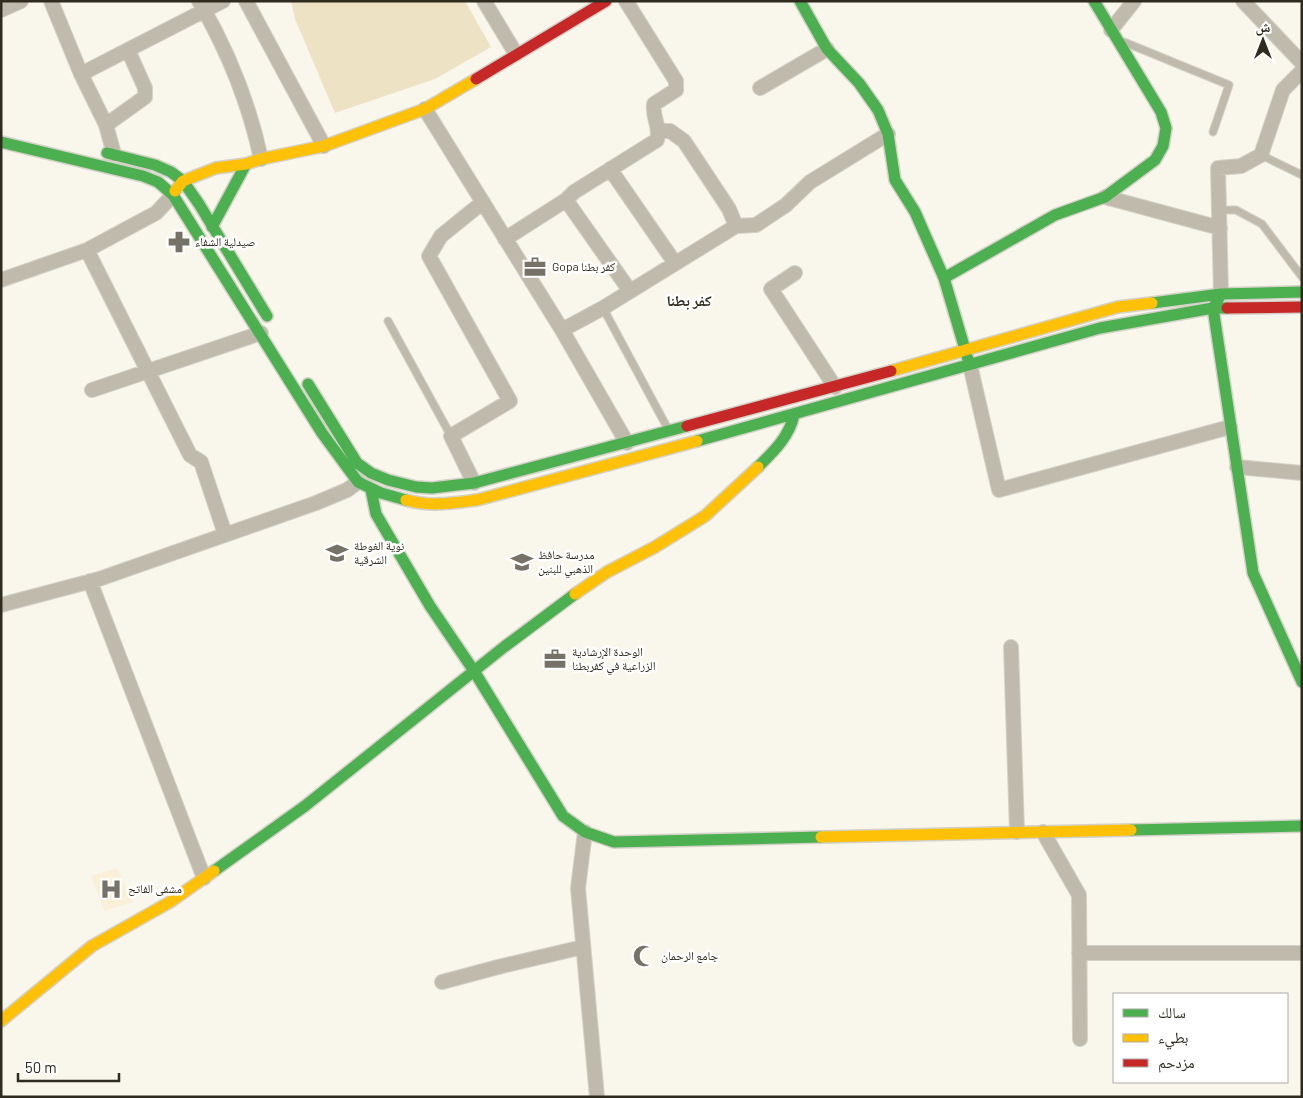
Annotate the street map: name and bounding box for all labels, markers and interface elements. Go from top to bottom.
north arrow [1238,15,1288,65]
text: ش [1256,18,1271,36]
pharmacy icon: صيدلية الشفاء [166,229,192,255]
place label: صيدلية الشفاء [195,234,255,249]
office icon: Gopa كفر بطنا [522,254,548,280]
place label: Gopa كفر بطنا [552,259,615,274]
district label: كفر بطنا [666,291,712,310]
place label: نوية الغوطة الشرقية [354,538,404,567]
school or university icon: نوية الغوطة الشرقية [324,540,350,566]
place label: مدرسة حافظ الذهبي للبنين [538,547,595,579]
school or university icon: مدرسة حافظ الذهبي للبنين [509,549,535,575]
place label: الوحدة الإرشادية الزراعية في كفربطنا [572,644,656,676]
office icon: الوحدة الإرشادية الزراعية في كفربطنا [542,646,568,672]
hospital icon: مشفى الفاتح [98,876,124,902]
place label: مشفى الفاتح [128,881,182,896]
mosque icon: جامع الرحمان [631,943,657,969]
place label: جامع الرحمان [661,948,719,963]
legend [1113,993,1288,1083]
text: سالك [1158,1003,1186,1021]
text: بطيء [1158,1028,1188,1050]
scale bar [18,1050,119,1082]
text: مزدحم [1158,1053,1195,1073]
text: 50 m [25,1058,57,1076]

